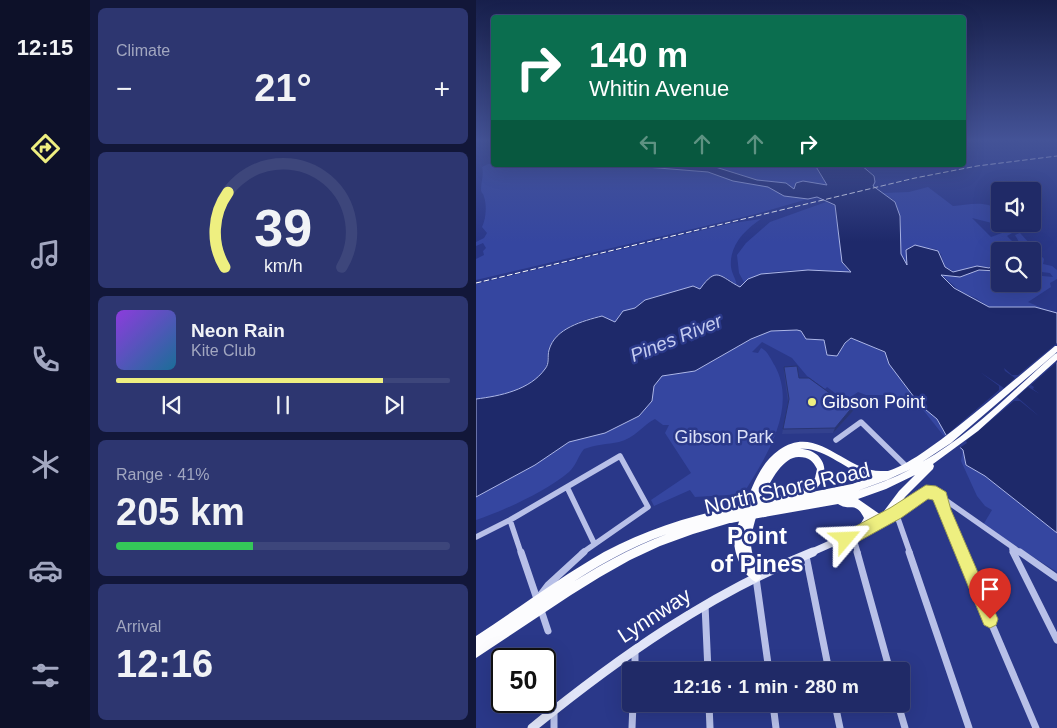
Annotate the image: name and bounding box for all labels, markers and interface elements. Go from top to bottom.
text: 12:15 [17,35,73,60]
icon: right [506,35,571,100]
text: 140 m [589,35,688,74]
text: Climate [116,42,170,59]
text: 21° [254,67,312,109]
text: − [116,73,132,104]
text: + [434,73,450,104]
text: Whitin Avenue [589,76,729,101]
icon: left [635,130,663,158]
icon: ahead [688,130,716,158]
icon: ahead [741,130,769,158]
icon: right [794,130,822,158]
icon: directions [28,131,63,166]
map controls [991,182,1041,292]
button: sound [991,182,1041,232]
text: 39 [254,199,312,257]
icon: music [28,237,63,272]
button: search [991,242,1041,292]
text: km/h [264,256,302,276]
water label: Pines River [627,310,726,366]
text: Neon Rain [191,320,285,341]
icon: phone [28,342,63,377]
text: Kite Club [191,342,256,359]
icon: previous [158,391,186,419]
icon: pause [269,391,297,419]
icon: next [380,391,408,419]
place label: Gibson Point [822,392,925,412]
marker: Gibson Point [806,396,818,408]
park label: Gibson Park [674,427,775,447]
icon: climate [28,447,63,482]
street label: North Shore Road [702,458,872,518]
text: Range · 41% [116,466,209,483]
text: 205 km [116,491,245,533]
position arrow [819,512,871,564]
district label: Point of Pines [710,522,804,577]
icon: car [28,553,63,588]
pin [969,568,1011,619]
icon: arrive [976,575,1004,603]
street label: Lynnway [613,583,695,647]
text: Arrival [116,618,161,635]
text: 12:16 [116,643,213,685]
speed limit sign: 50 [491,648,556,713]
icon: filters [28,658,63,693]
text: 12:16 · 1 min · 280 m [673,676,859,697]

